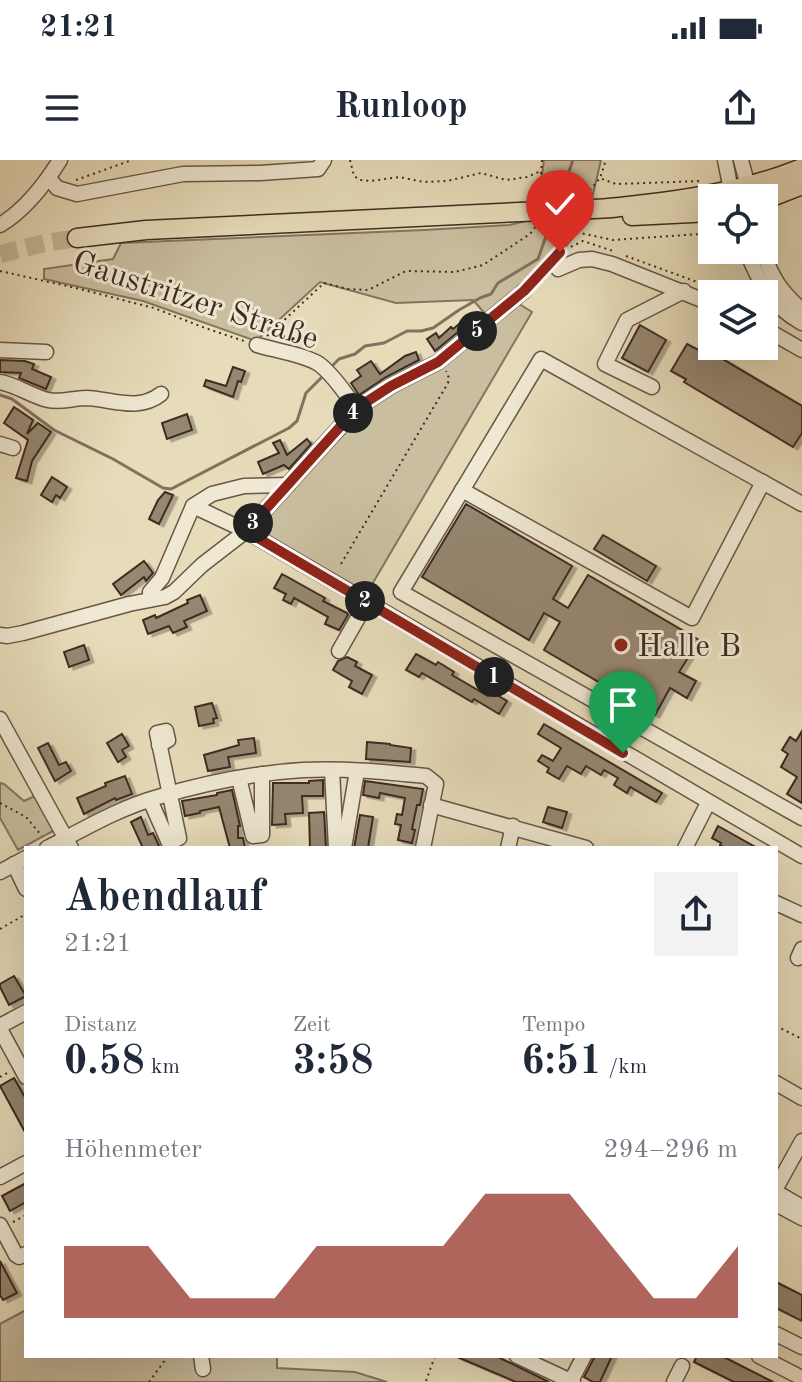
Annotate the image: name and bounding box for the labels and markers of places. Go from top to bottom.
pin [526,170,594,252]
pin: 5 [457,311,497,351]
pin: 4 [333,393,373,433]
pin: 3 [233,503,273,543]
pin: 2 [345,581,385,621]
place label: Halle B [637,632,741,664]
marker: Halle B [612,636,630,654]
pin: 1 [474,657,514,697]
pin [589,671,657,753]

